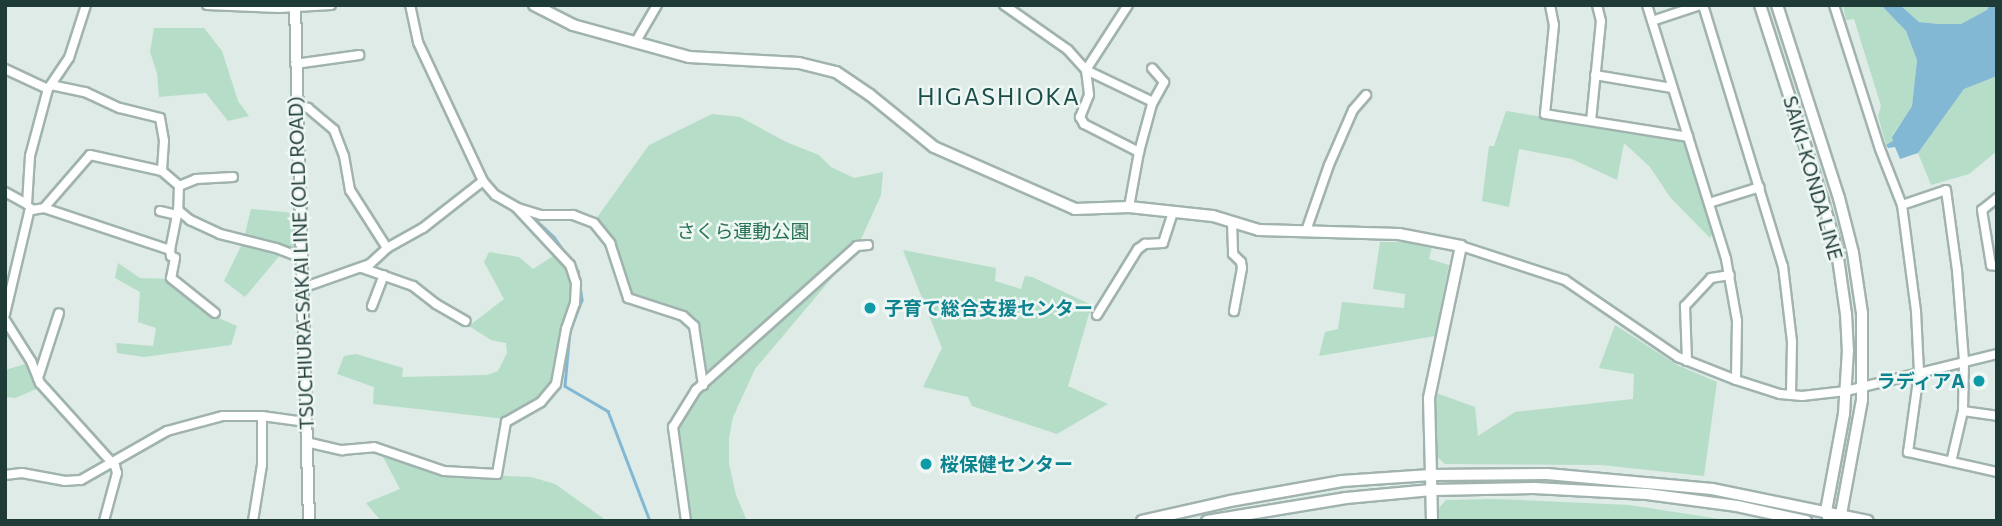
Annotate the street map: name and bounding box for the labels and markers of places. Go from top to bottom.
place label: 子育て総合支援センター [884,297,1093,319]
marker: 子育て総合支援センター [862,300,878,316]
place label: ラディアA [1875,370,1965,392]
marker: ラディアA [1971,373,1987,389]
place label: 桜保健センター [940,453,1073,475]
marker: 桜保健センター [918,456,934,472]

